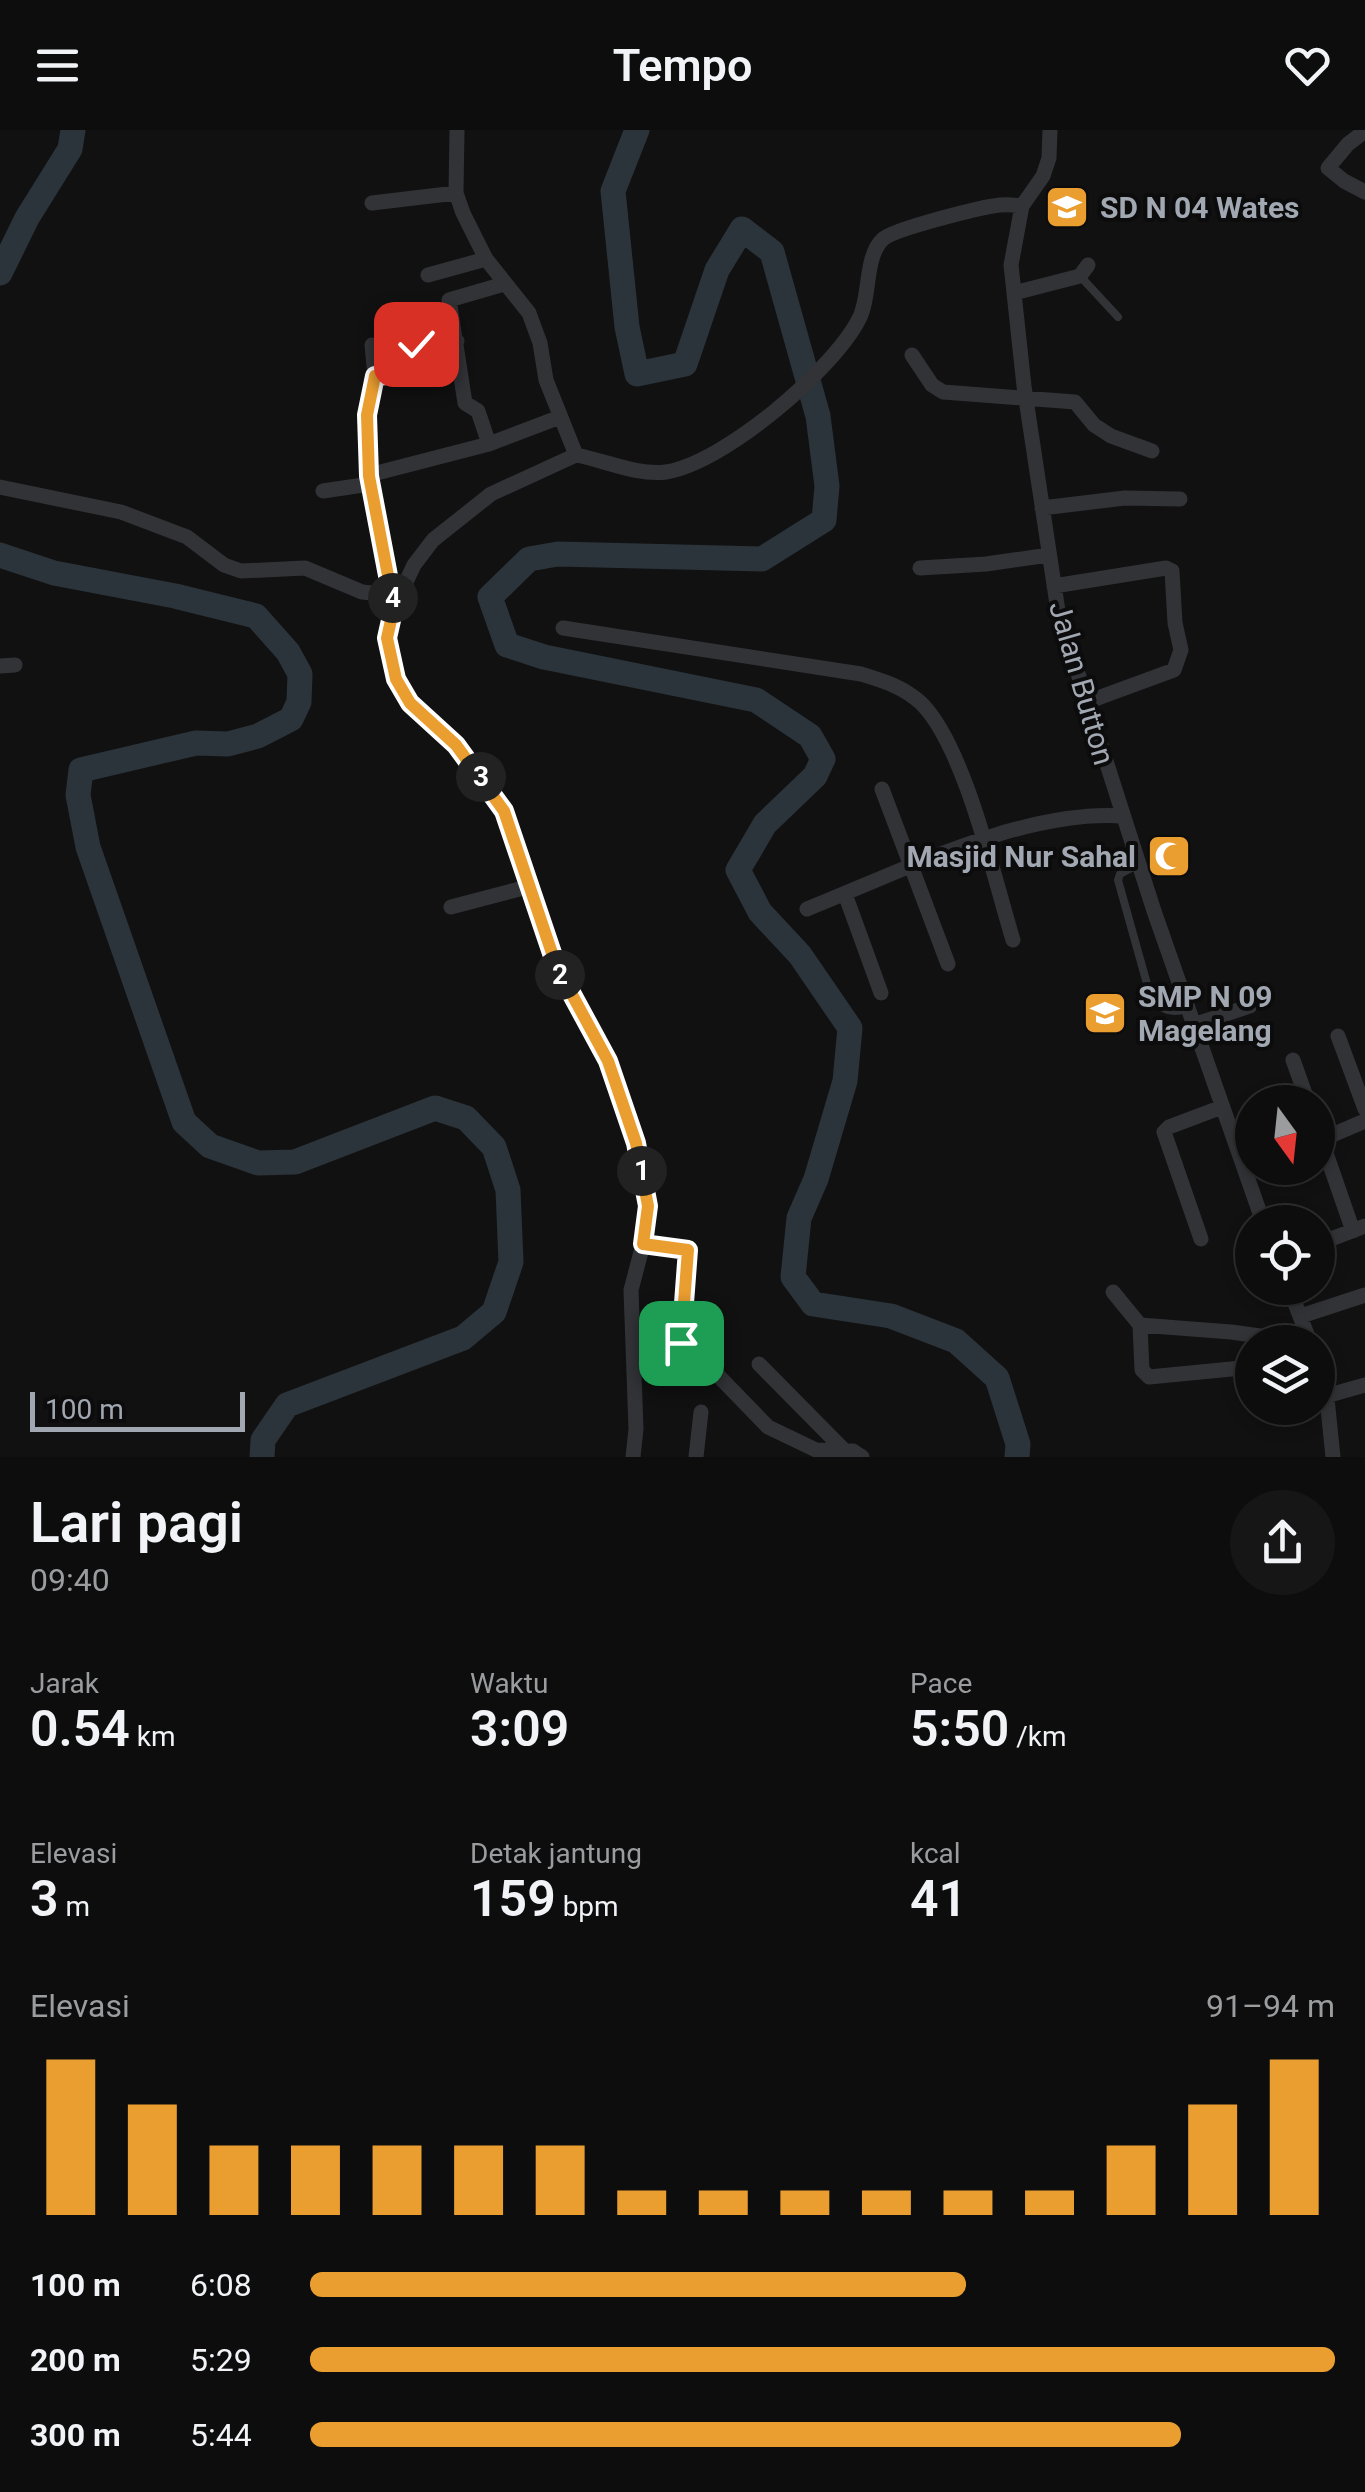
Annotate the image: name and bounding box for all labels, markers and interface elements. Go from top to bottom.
icon: menu [30,38,85,93]
icon: heart [1280,38,1335,93]
text: Tempo [613,39,752,92]
school or university icon: SD N 04 Wates [1044,184,1090,230]
place label: SD N 04 Wates [1100,190,1300,225]
pin [374,302,459,387]
icon: check [389,317,444,372]
pin: 4 [368,573,418,623]
text: 4 [385,581,401,614]
street label: Jalan Button [1042,597,1122,769]
pin: 3 [456,752,506,802]
text: 3 [473,760,489,793]
mosque icon: Masjid Nur Sahal [1146,833,1192,879]
place label: Masjid Nur Sahal [906,839,1136,874]
pin: 2 [535,950,585,1000]
text: 2 [552,958,568,991]
place label: SMP N 09 Magelang [1138,979,1273,1048]
school or university icon: SMP N 09 Magelang [1082,990,1128,1036]
north arrow [1235,1085,1335,1185]
map controls [1235,1085,1335,1425]
pin: 1 [617,1146,667,1196]
text: 1 [634,1154,650,1187]
button: locate [1235,1205,1335,1305]
pin [639,1301,724,1386]
icon: arrive [654,1316,709,1371]
button: layers [1235,1325,1335,1425]
scale bar [30,1387,245,1432]
text: 100 m [45,1393,124,1426]
button: share [1230,1490,1335,1595]
text: Lari pagi [30,1491,243,1555]
text: 09:40 [30,1561,110,1599]
text: Jarak [30,1667,99,1700]
text: Waktu [470,1667,548,1700]
text: Pace [910,1667,972,1700]
text: 0.54 [30,1700,130,1758]
text: 3:09 [470,1700,569,1758]
text: 5:50 [910,1700,1009,1758]
text: km [130,1720,176,1753]
text: /km [1009,1720,1067,1753]
text: Elevasi [30,1837,117,1870]
text: Detak jantung [470,1837,642,1870]
text: kcal [910,1837,961,1870]
text: 3 [30,1870,59,1928]
text: 159 [470,1870,556,1928]
text: 41 [910,1870,967,1928]
text: m [59,1890,90,1923]
text: bpm [556,1890,619,1923]
text: Elevasi [30,1987,130,2025]
text: 91–94 m [1206,1987,1335,2025]
text: 100 m [30,2266,121,2304]
text: 6:08 [190,2266,252,2304]
text: 200 m [30,2341,121,2379]
text: 5:29 [190,2341,252,2379]
text: 300 m [30,2416,121,2454]
text: 5:44 [190,2416,252,2454]

